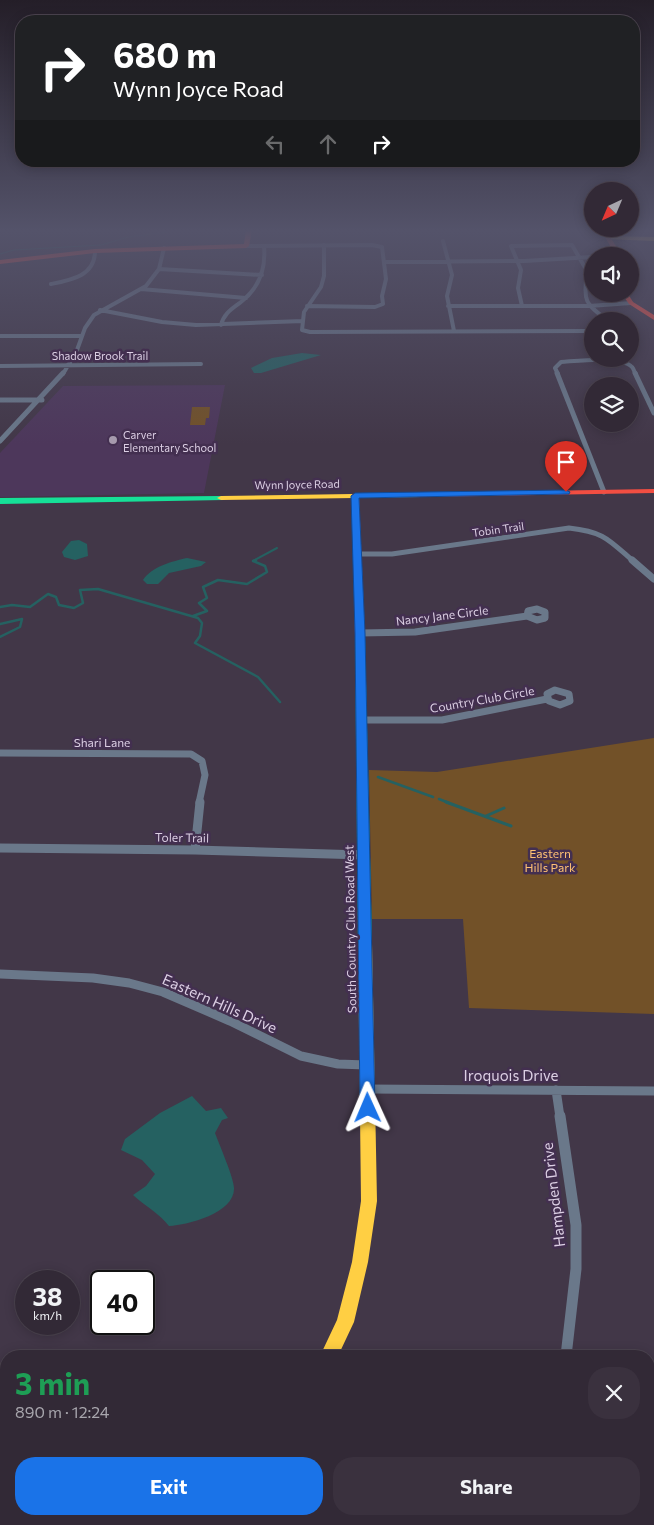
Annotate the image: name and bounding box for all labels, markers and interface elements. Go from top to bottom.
text: 680 m [113,32,217,75]
icon: right [30,35,95,100]
text: Wynn Joyce Road [113,75,284,102]
icon: left [261,130,289,158]
icon: ahead [314,130,342,158]
icon: right [367,130,395,158]
north arrow [584,182,639,238]
map controls [584,182,639,432]
button: sound [584,247,639,302]
button: search [584,312,639,367]
street label: Shadow Brook Trail [52,349,148,362]
button: layers [584,377,639,432]
place label: Carver Elementary School [123,428,216,454]
marker: Carver Elementary School [107,434,119,446]
pin [545,441,587,492]
icon: arrive [552,448,580,476]
street label: Wynn Joyce Road [254,477,340,492]
street label: Tobin Trail [471,519,525,539]
street label: Nancy Jane Circle [395,602,489,629]
street label: Country Club Circle [429,683,535,715]
street label: Shari Lane [74,735,130,749]
street label: Toler Trail [155,830,209,844]
street label: South Country Club Road West [342,845,358,1013]
park label: Eastern Hills Park [524,846,576,874]
street label: Eastern Hills Drive [160,970,280,1036]
street label: Iroquois Drive [464,1066,558,1084]
position arrow [341,1081,393,1133]
street label: Hampden Drive [538,1142,568,1248]
speed limit sign: 40 [90,1270,155,1335]
text: 38 [32,1281,63,1311]
text: km/h [33,1308,62,1322]
text: 3 min [15,1364,90,1401]
button: close [588,1367,640,1419]
text: 890 m · 12:24 [15,1402,109,1421]
button: Exit [15,1457,323,1515]
button: Share [333,1457,640,1515]

